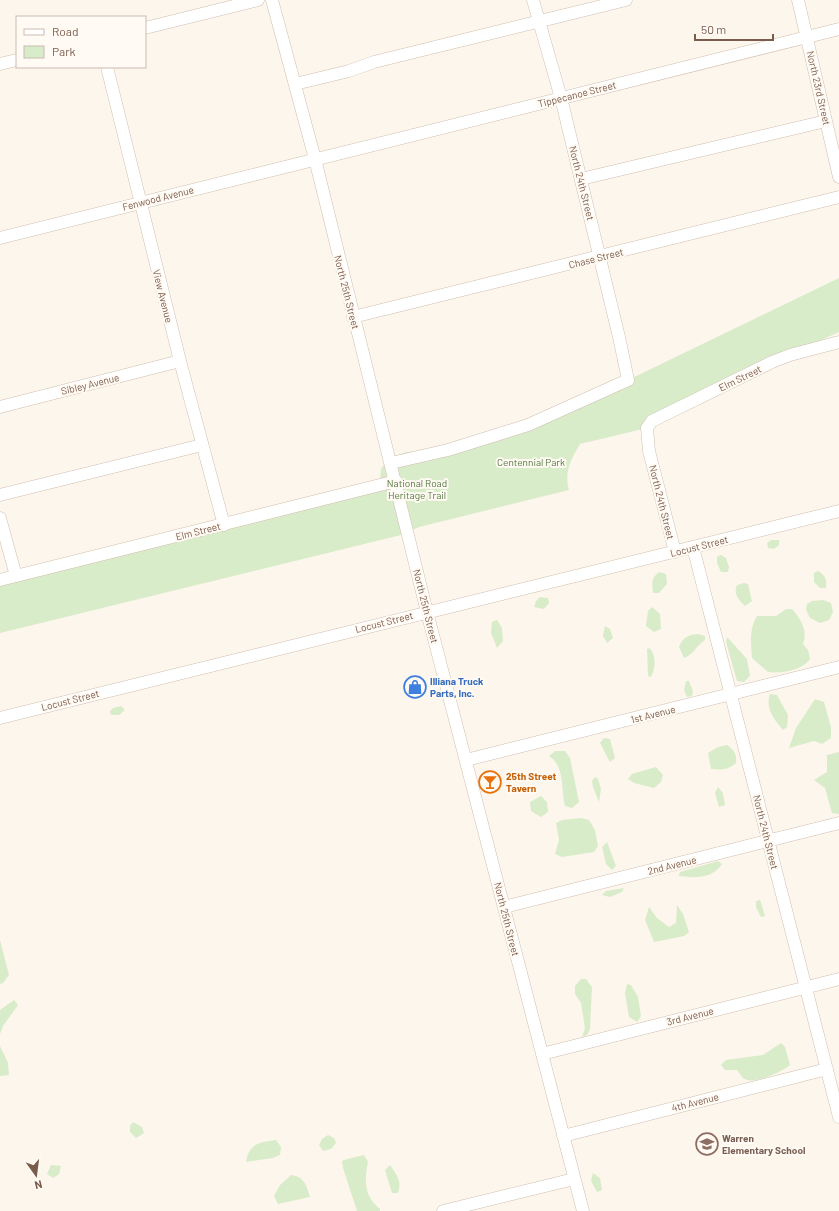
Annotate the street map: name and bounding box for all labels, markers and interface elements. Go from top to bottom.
legend [16,16,146,68]
scale bar [695,16,773,42]
text: 50 m [701,22,726,36]
text: Road [52,24,79,38]
text: Park [52,44,76,58]
street label: North 23rd Street [805,50,833,127]
street label: Tippecanoe Street [537,78,618,110]
street label: North 24th Street [567,145,597,222]
street label: Fenwood Avenue [121,183,195,213]
street label: Chase Street [567,245,625,271]
street label: North 25th Street [332,254,362,331]
street label: View Avenue [151,268,175,324]
street label: Elm Street [717,362,764,393]
street label: Sibley Avenue [60,371,120,397]
park label: Centennial Park [497,456,565,468]
street label: North 24th Street [647,464,677,541]
park label: National Road Heritage Trail [387,477,447,501]
street label: Elm Street [174,520,222,542]
street label: Locust Street [669,533,730,559]
street label: North 25th Street [411,568,441,645]
street label: Locust Street [354,609,415,635]
shop icon: Illiana Truck Parts, Inc. [402,674,428,700]
place label: Illiana Truck Parts, Inc. [430,675,484,699]
street label: Locust Street [40,687,101,713]
street label: 1st Avenue [629,703,677,725]
bar icon: 25th Street Tavern [477,769,503,795]
place label: 25th Street Tavern [506,770,557,794]
street label: North 24th Street [751,794,781,871]
street label: 2nd Avenue [646,853,698,877]
street label: North 25th Street [492,881,522,958]
street label: 3rd Avenue [665,1004,715,1028]
street label: 4th Avenue [670,1090,720,1114]
school or university icon: Warren Elementary School [694,1131,720,1157]
place label: Warren Elementary School [722,1132,805,1156]
north arrow [16,1155,56,1195]
text: N [33,1178,44,1192]

